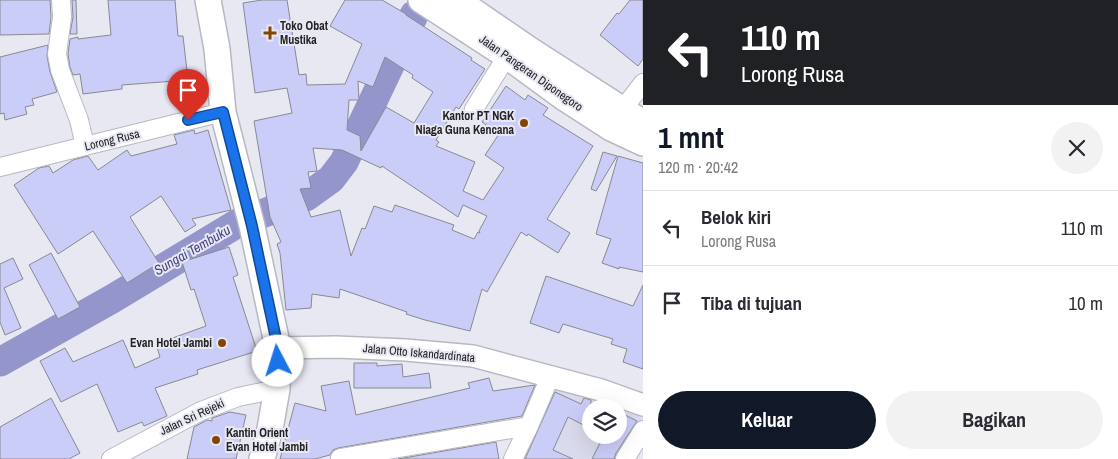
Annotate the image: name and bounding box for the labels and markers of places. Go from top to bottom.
place label: Toko Obat Mustika [280,18,329,48]
marker: Toko Obat Mustika [264,27,276,39]
pin [167,69,209,120]
place label: Kantor PT NGK Niaga Guna Kencana [416,108,515,138]
marker: Kantor PT NGK Niaga Guna Kencana [518,117,530,129]
place label: Evan Hotel Jambi [130,335,212,351]
marker: Evan Hotel Jambi [216,337,228,349]
place label: Kantin Orient Evan Hotel Jambi [226,425,308,455]
marker: Kantin Orient Evan Hotel Jambi [210,434,222,446]

